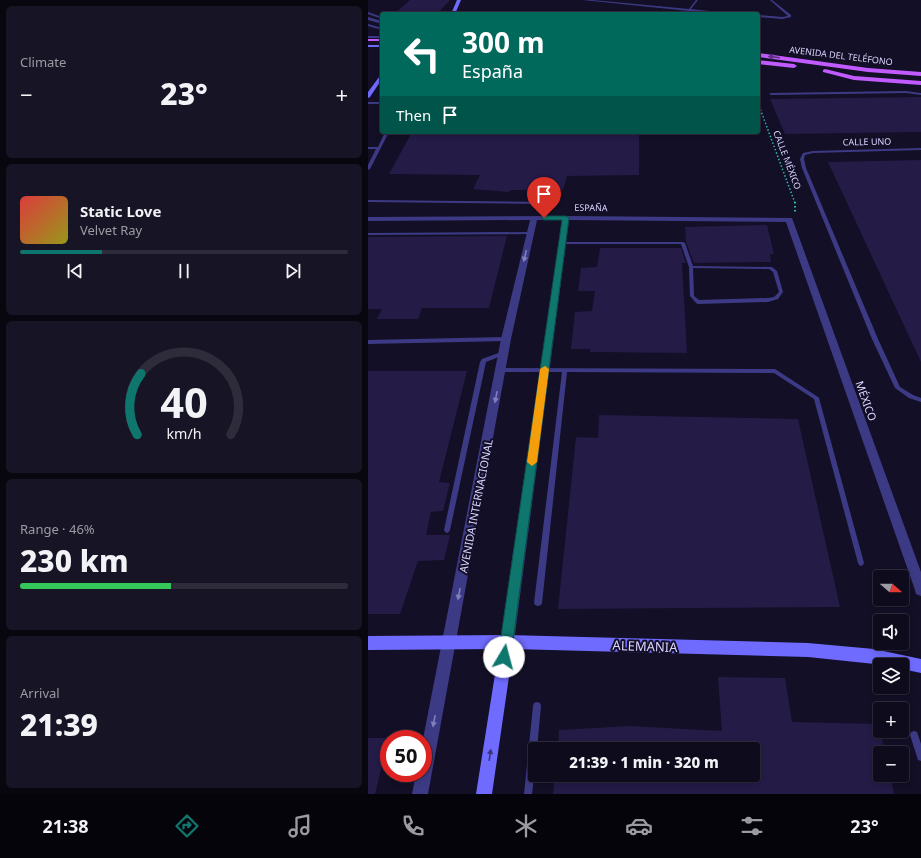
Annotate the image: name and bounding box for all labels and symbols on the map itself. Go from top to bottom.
street label: AVENIDA DEL TELÉFONO [789,43,894,68]
one-way arrow [768,54,780,60]
street label: CALLE MÉXICO [770,128,805,191]
street label: CALLE UNO [843,135,891,148]
pin [527,177,561,218]
street label: ESPAÑA [574,201,608,214]
one-way arrow [522,250,528,262]
street label: MÉXICO [852,379,881,423]
one-way arrow [493,391,499,403]
street label: AVENIDA INTERNACIONAL [455,438,496,574]
north arrow [873,570,909,606]
one-way arrow [456,588,462,600]
position arrow [483,636,525,678]
street label: ALEMANIA [612,636,679,656]
one-way arrow [431,715,437,727]
speed limit sign: 50 [380,730,432,782]
one-way arrow [487,749,493,761]

